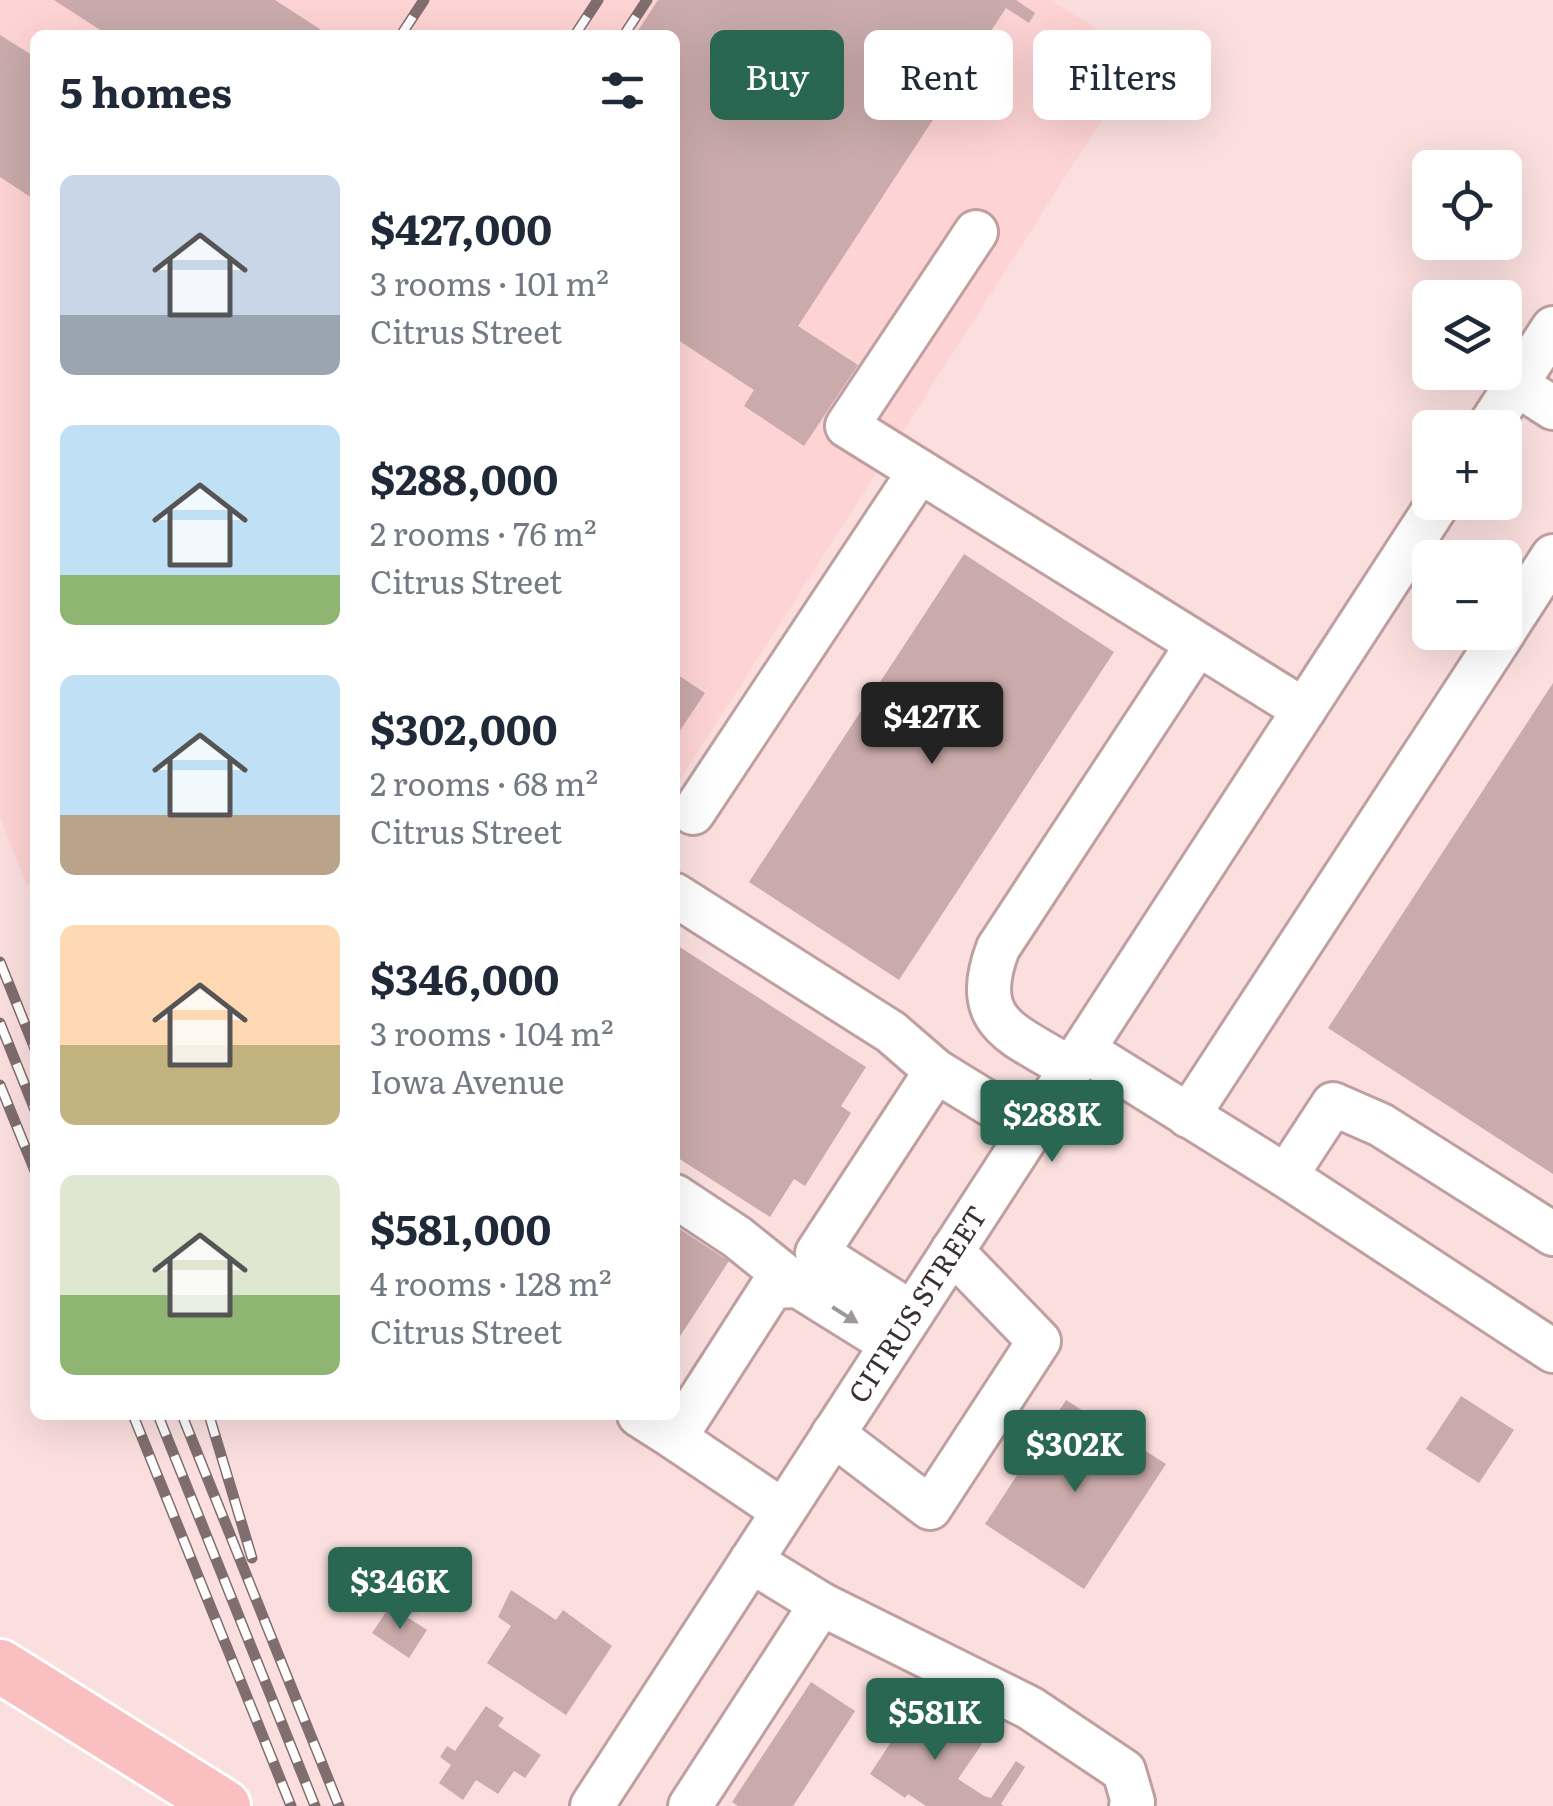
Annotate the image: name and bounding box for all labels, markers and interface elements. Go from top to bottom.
chip: Buy [710,30,844,120]
chip: Rent [864,30,1013,120]
chip: Filters [1033,30,1211,120]
text: 5 homes [60,59,232,121]
icon: filters [595,63,650,118]
map controls [1412,150,1522,650]
button: locate [1412,150,1522,260]
text: $427,000 [370,196,552,258]
icon: home [140,215,260,335]
text: 3 rooms · 101 m² [370,258,609,306]
button: layers [1412,280,1522,390]
text: Citrus Street [370,306,562,354]
button: + [1412,410,1522,520]
text: $288,000 [370,446,558,508]
icon: home [140,465,260,585]
text: 2 rooms · 76 m² [370,508,597,556]
button: − [1412,540,1522,650]
text: Citrus Street [370,556,562,604]
pin: $427K [862,682,1002,767]
text: $427K [883,690,981,738]
text: $302,000 [370,696,558,758]
icon: home [140,715,260,835]
text: 2 rooms · 68 m² [370,758,598,806]
text: Citrus Street [370,806,562,854]
text: $346,000 [370,946,559,1008]
icon: home [140,965,260,1085]
text: 3 rooms · 104 m² [370,1008,614,1056]
text: Iowa Avenue [370,1056,564,1104]
pin: $288K [982,1080,1122,1165]
text: $288K [1002,1088,1102,1136]
text: $581,000 [370,1196,551,1258]
street label: CITRUS STREET [836,1196,996,1410]
icon: home [140,1215,260,1335]
text: 4 rooms · 128 m² [370,1258,612,1306]
text: Citrus Street [370,1306,562,1354]
one-way arrow [831,1306,859,1324]
pin: $302K [1005,1410,1145,1495]
text: $302K [1026,1418,1124,1466]
pin: $346K [330,1547,470,1632]
text: $346K [350,1555,450,1603]
pin: $581K [865,1678,1005,1763]
text: $581K [888,1686,982,1734]

